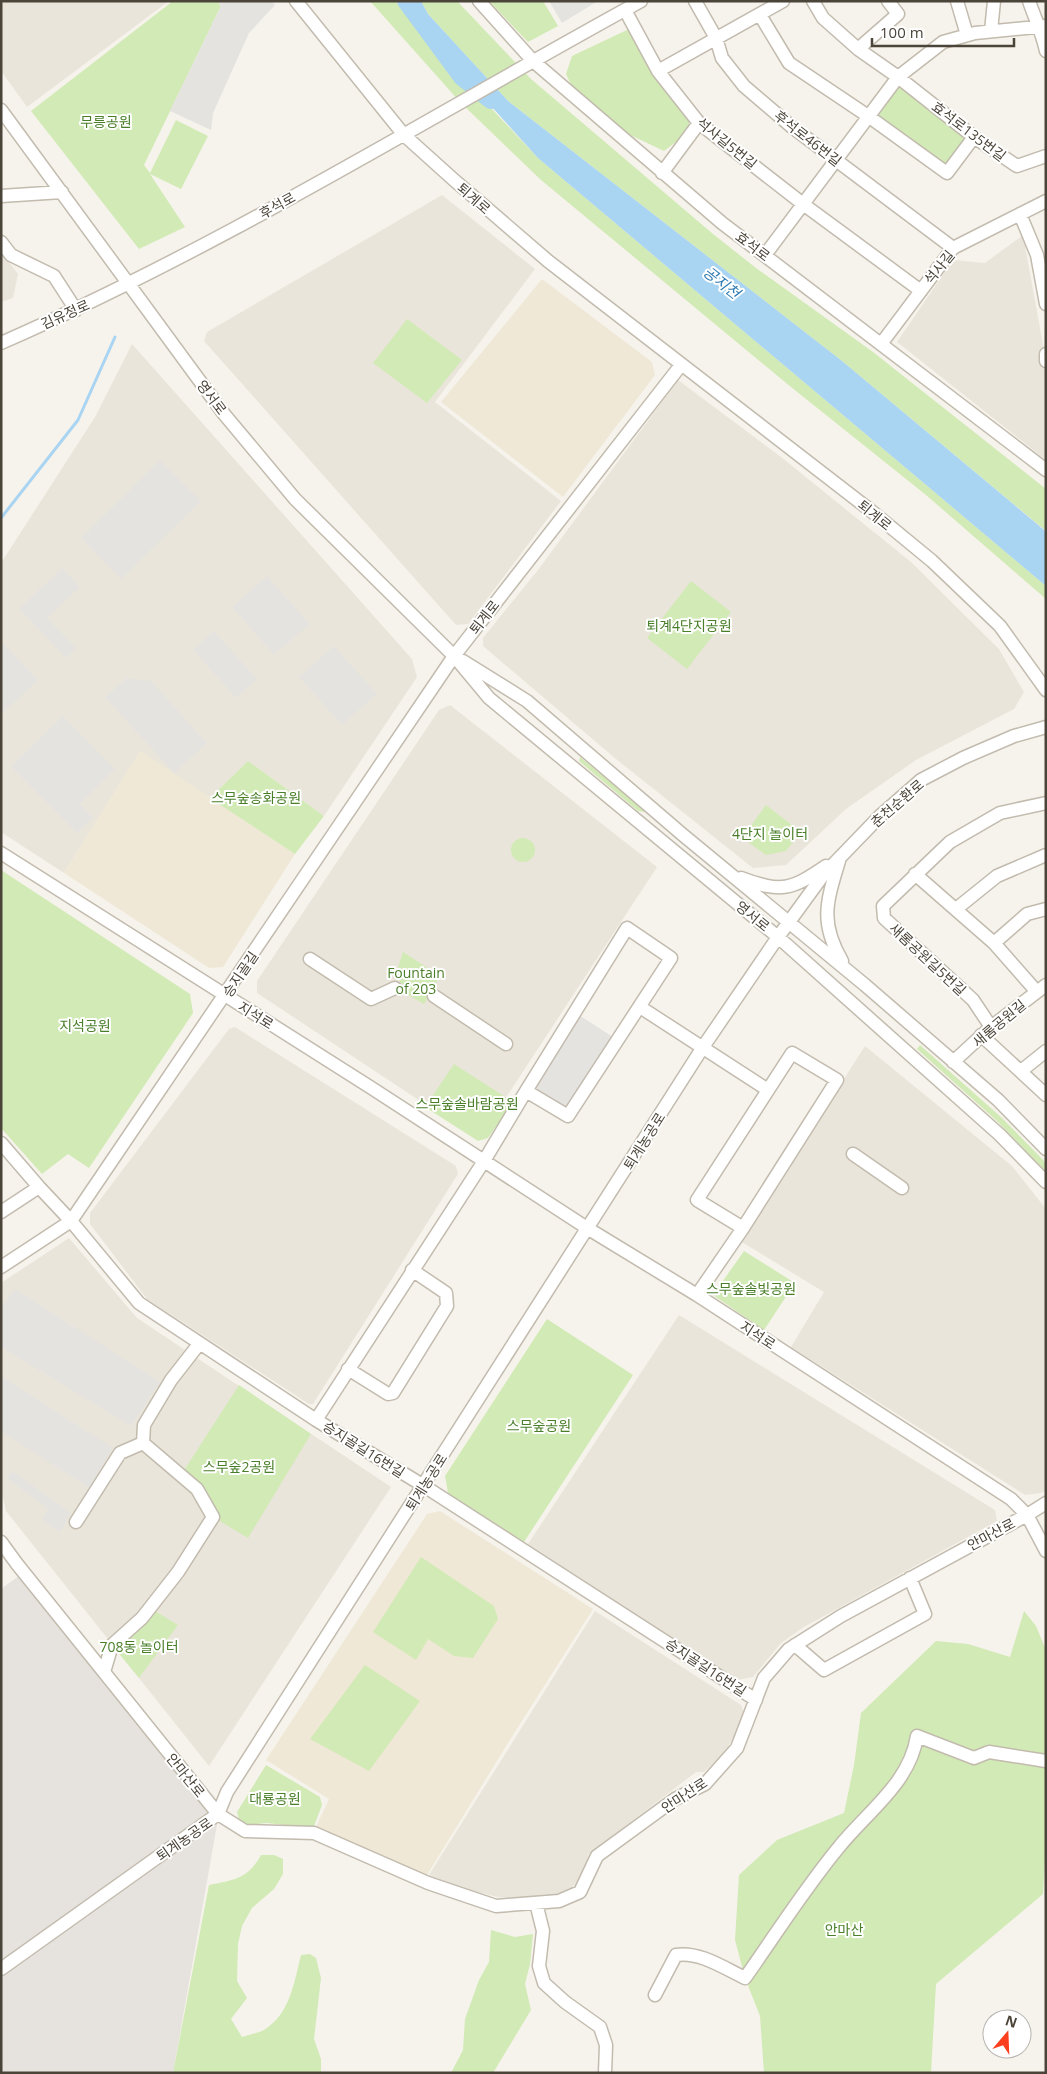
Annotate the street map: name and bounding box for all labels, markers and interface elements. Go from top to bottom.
scale bar [872,15,1014,47]
text: 100 m [880,22,924,42]
street label: 효석로135번길 [928,97,1010,165]
street label: 후석로46번길 [770,106,846,170]
park label: 무릉공원 [80,112,132,131]
street label: 석사길5번길 [693,113,761,173]
street label: 퇴계로 [453,178,495,218]
street label: 후석로 [255,187,299,223]
street label: 효석로 [732,227,774,265]
street label: 석사길 [919,246,959,288]
water label: 공지천 [700,261,746,304]
street label: 김유정로 [38,295,93,333]
street label: 영서로 [193,376,231,418]
street label: 퇴계로 [854,495,896,535]
street label: 퇴계로 [465,596,503,638]
park label: 퇴계4단지공원 [646,616,732,635]
street label: 춘천순환로 [866,775,928,831]
park label: 스무숲송화공원 [211,788,301,807]
park label: 4단지 놀이터 [732,824,808,843]
street label: 영서로 [732,896,774,936]
street label: 새롬공원길5번길 [886,919,970,999]
street label: 승지골길 [218,947,262,1001]
park label: Fountain of 203 [387,963,445,998]
street label: 새롬공원길 [968,995,1030,1051]
street label: 지석로 [235,997,278,1033]
park label: 지석공원 [59,1016,111,1035]
park label: 스무숲솔바람공원 [415,1094,519,1113]
street label: 퇴계농공로 [619,1109,669,1173]
park label: 스무숲솔빛공원 [706,1279,796,1298]
street label: 지석로 [737,1317,779,1354]
street label: 승지골길16번길 [319,1416,409,1482]
park label: 스무숲공원 [507,1416,571,1435]
street label: 퇴계농공로 [401,1450,451,1514]
park label: 스무숲2공원 [203,1457,275,1476]
street label: 안마산로 [964,1513,1018,1554]
street label: 승지골길16번길 [662,1634,750,1700]
park label: 708동 놀이터 [99,1637,179,1656]
street label: 안마산로 [162,1749,210,1801]
street label: 안마산로 [657,1773,711,1817]
park label: 대룡공원 [249,1789,301,1808]
street label: 퇴계농공로 [152,1813,216,1865]
park label: 안마산 [825,1920,863,1939]
north arrow [982,2009,1032,2059]
text: N [1003,2010,1020,2032]

